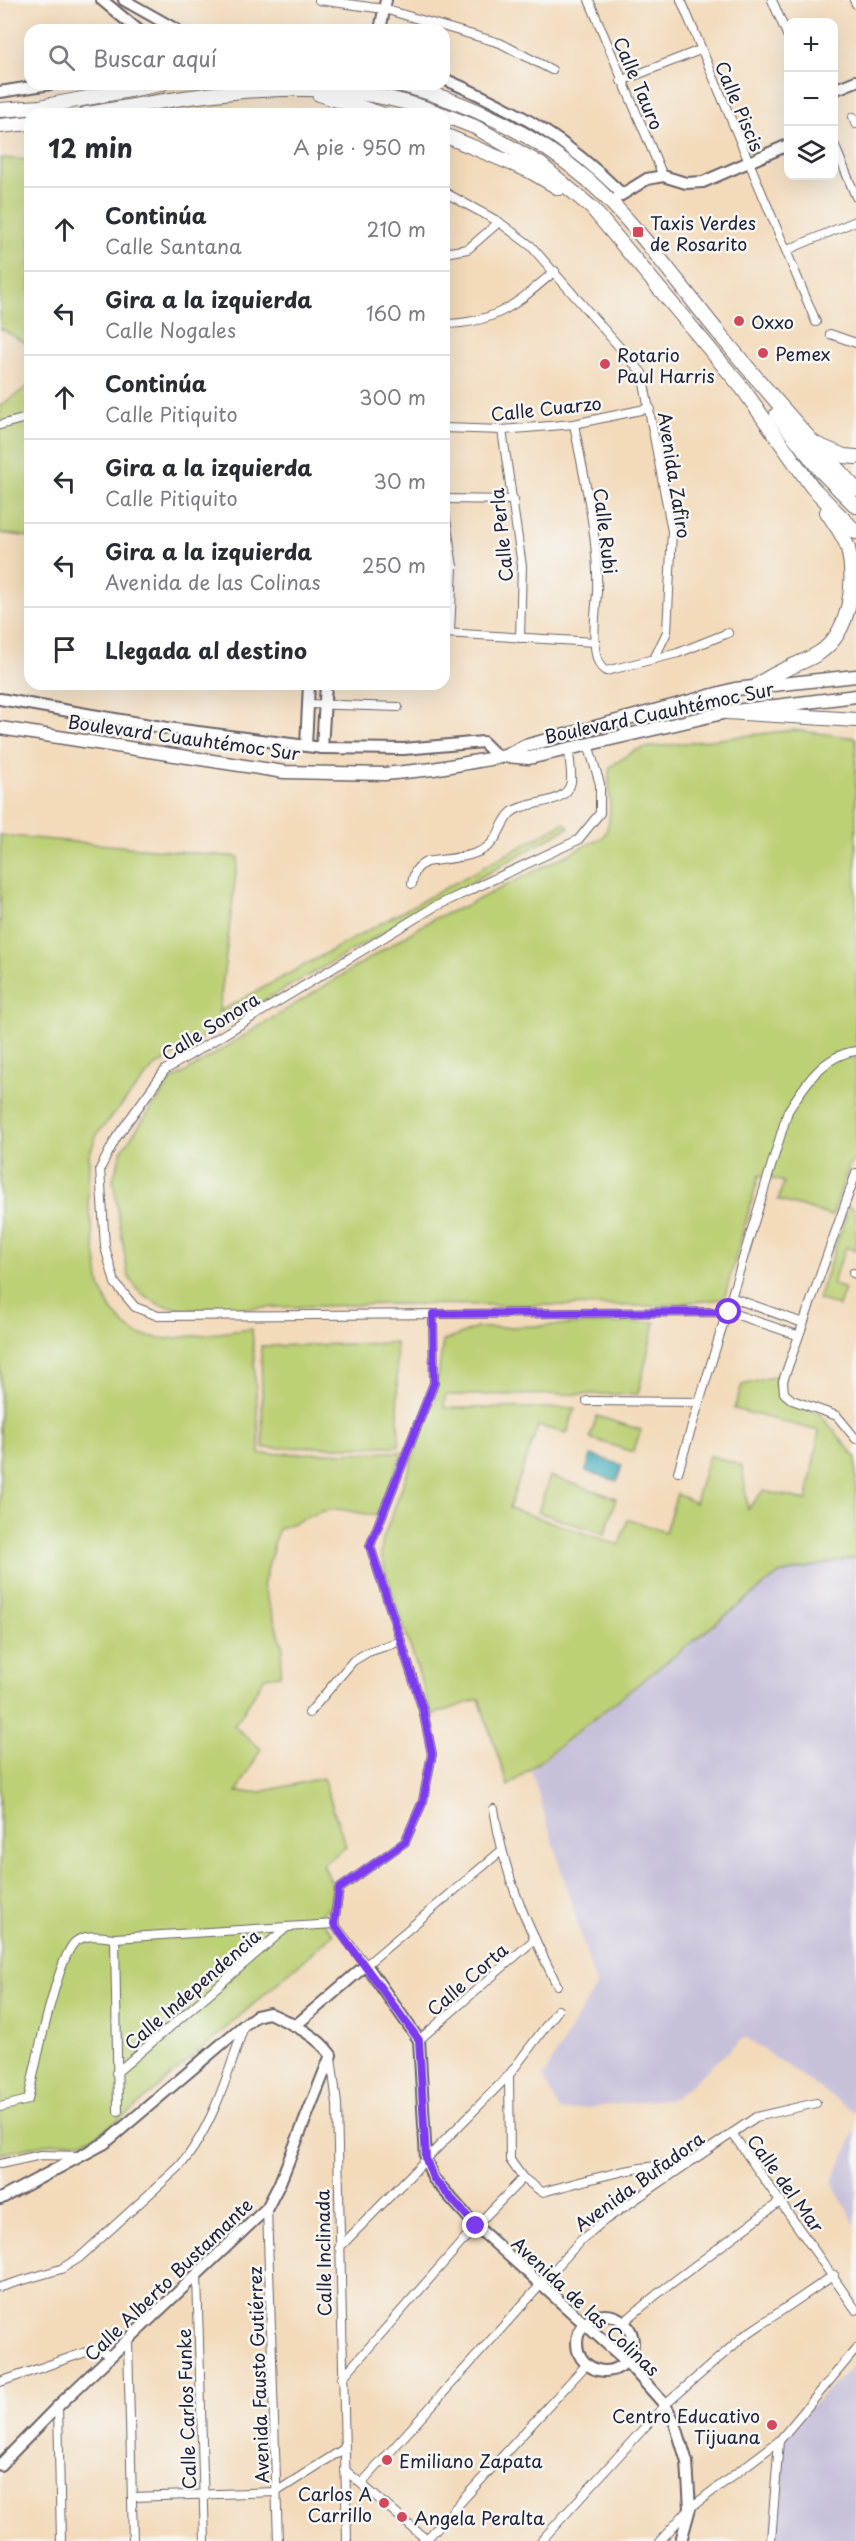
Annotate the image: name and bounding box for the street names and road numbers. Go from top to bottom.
street label: Calle Tauro [607,32,671,134]
street label: Calle Piscis [709,57,771,155]
street label: Calle Cuarzo [489,389,603,427]
street label: Avenida Zafiro [652,410,698,540]
street label: Calle Perla [483,486,519,583]
street label: Calle Rubi [587,486,625,576]
street label: Boulevard Cuauhtémoc Sur [542,674,777,750]
street label: Boulevard Cuauhtémoc Sur [66,707,303,767]
street label: Calle Sonora [156,985,264,1067]
street label: Calle Independencia [118,1922,266,2056]
street label: Calle Corta [421,1936,514,2022]
street label: Avenida Bufadora [568,2125,710,2237]
street label: Calle del Mar [741,2128,831,2238]
street label: Calle Inclinada [308,2189,338,2317]
street label: Calle Alberto Bustamante [78,2191,258,2367]
street label: Avenida de las Colinas [506,2230,666,2382]
street label: Avenida Fausto Gutiérrez [241,2266,275,2484]
street label: Calle Carlos Funke [170,2328,202,2490]

